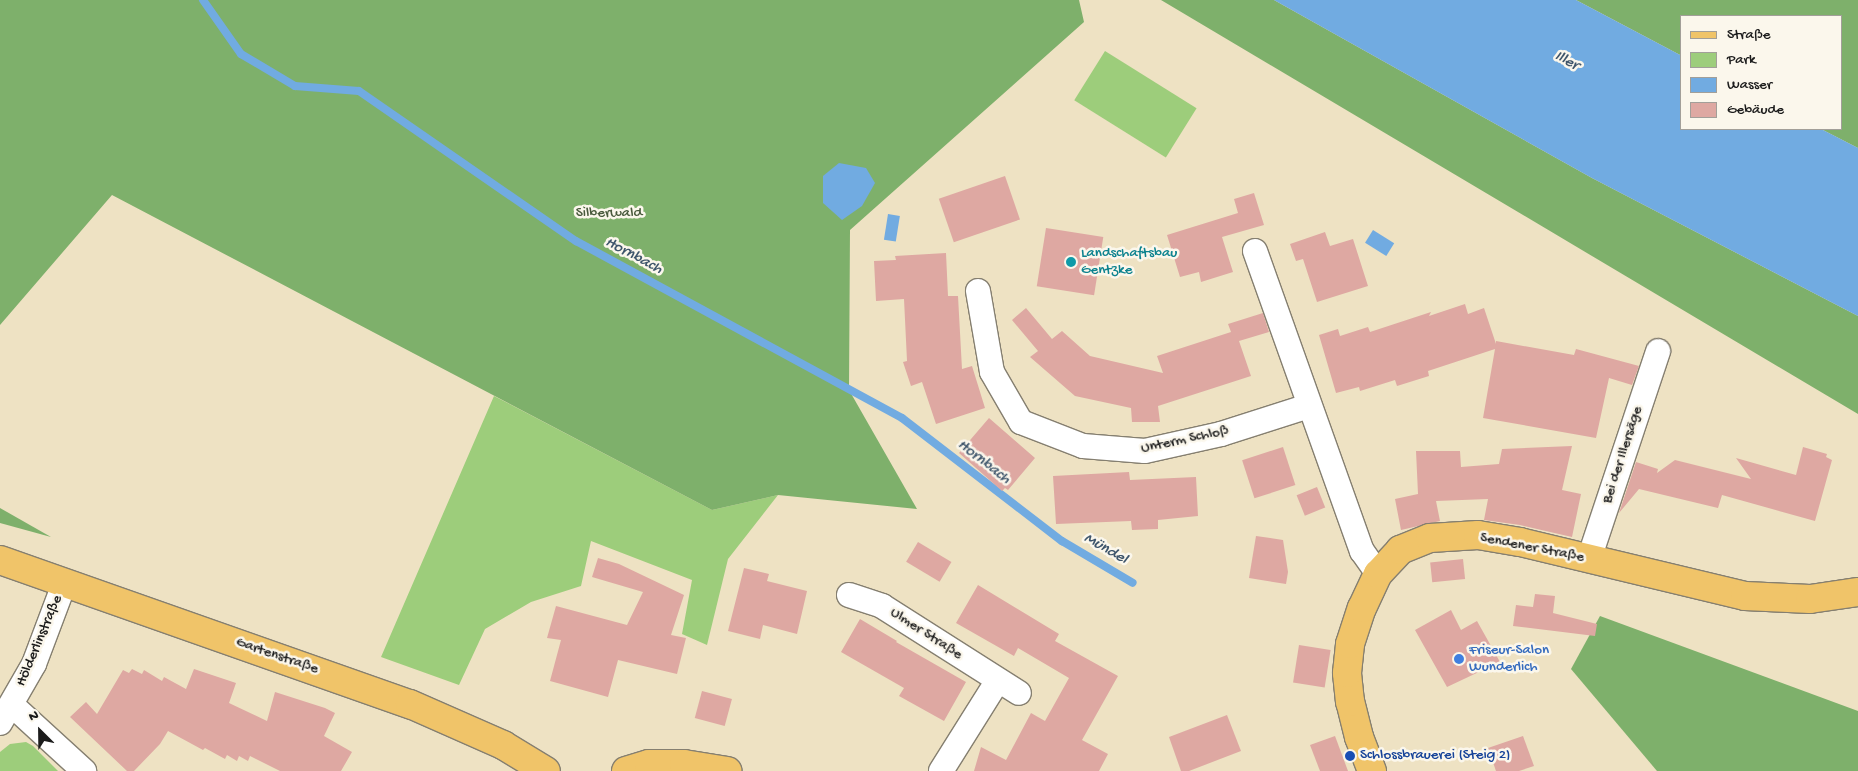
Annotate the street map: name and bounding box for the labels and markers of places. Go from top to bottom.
place label: Landschaftsbau Gentzke [1081,244,1177,279]
marker: Landschaftsbau Gentzke [1065,256,1077,268]
place label: Friseur-Salon Wunderlich [1469,641,1549,676]
marker: Friseur-Salon Wunderlich [1453,653,1465,665]
place label: Schlossbrauerei (Steig 2) [1360,747,1510,765]
marker: Schlossbrauerei (Steig 2) [1344,750,1356,762]

